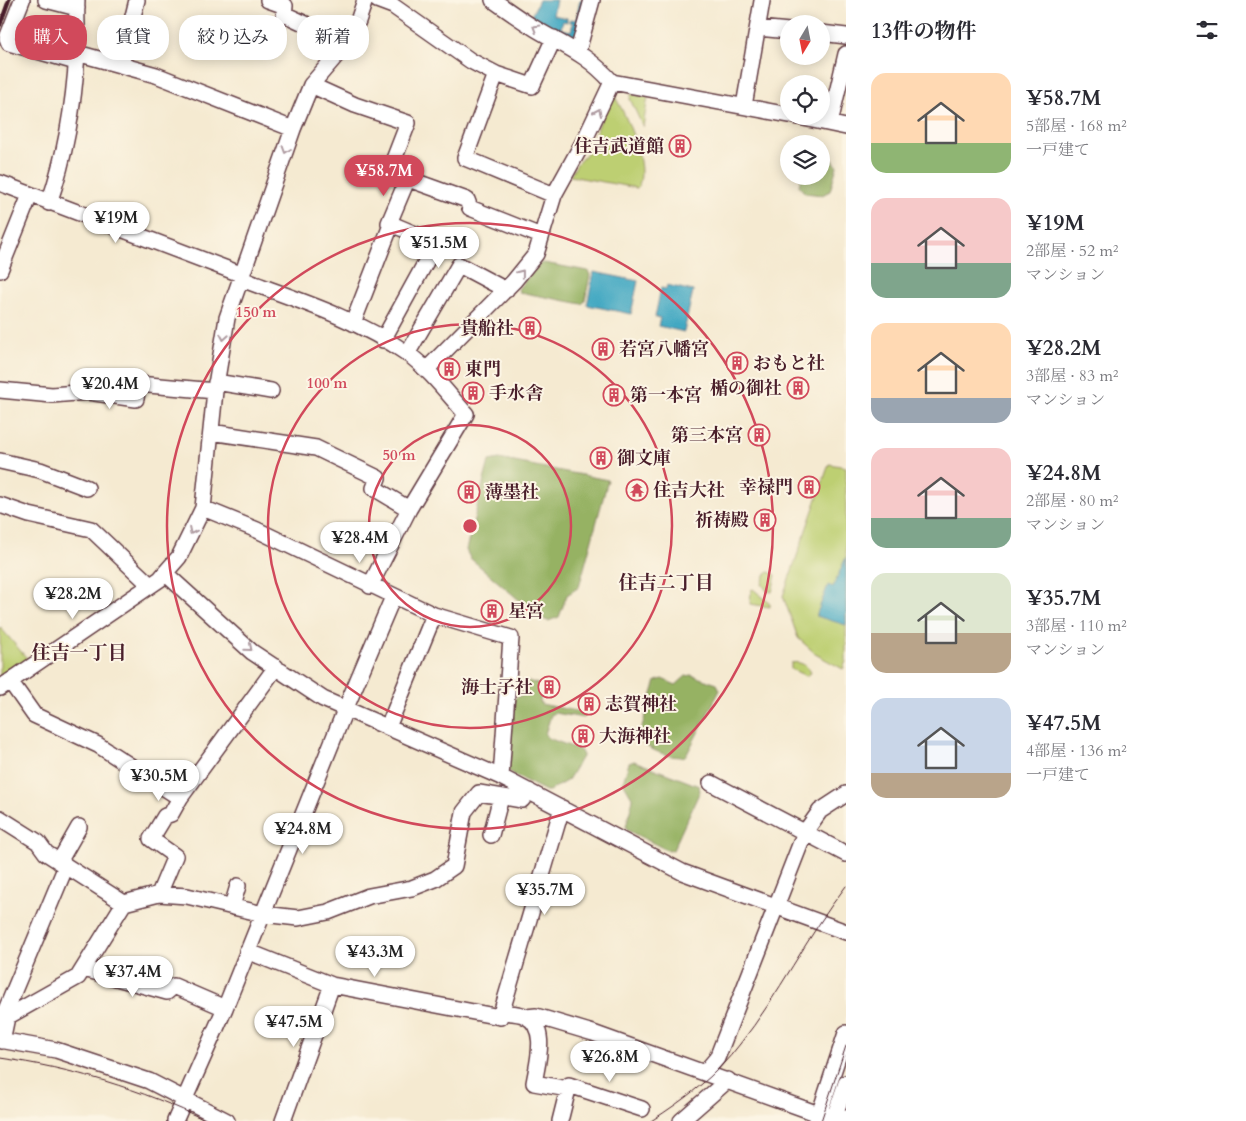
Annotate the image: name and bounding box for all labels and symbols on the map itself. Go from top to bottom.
north arrow [780,15,830,65]
one-way arrow [532,24,541,34]
one-way arrow [592,108,602,117]
place label: 住吉武道館 [574,134,664,159]
building icon: 住吉武道館 [668,134,692,158]
one-way arrow [282,145,292,153]
pin: ¥58.7M [343,154,425,197]
pin: ¥19M [86,202,146,244]
pin: ¥51.5M [398,226,480,269]
one-way arrow [515,269,524,279]
text: 150 m [236,302,277,322]
place label: 貴船社 [460,316,514,341]
building icon: 貴船社 [518,316,542,340]
one-way arrow [220,332,230,341]
building icon: 若宮八幡宮 [591,337,615,361]
place label: 若宮八幡宮 [619,337,709,362]
building icon: おもと社 [725,351,749,375]
place label: おもと社 [753,351,825,376]
building icon: 東門 [437,357,461,381]
place label: 東門 [465,357,501,382]
pin: ¥20.4M [69,368,151,410]
text: 100 m [307,373,348,393]
place label: 楯の御社 [710,376,782,401]
building icon: 楯の御社 [786,376,810,400]
building icon: 手水舎 [461,381,485,405]
place label: 手水舎 [489,381,543,406]
building icon: 第一本宮 [602,383,626,407]
place label: 第一本宮 [630,383,702,408]
place label: 第三本宮 [671,423,743,448]
building icon: 第三本宮 [747,423,771,447]
text: 50 m [382,445,416,465]
building icon: 御文庫 [589,446,613,470]
place label: 御文庫 [617,446,671,471]
place label: 幸禄門 [739,475,793,500]
building icon: 幸禄門 [797,475,821,499]
temple icon: 住吉大社 [625,478,649,502]
place label: 住吉大社 [653,478,725,503]
building icon: 薄墨社 [457,480,481,504]
place label: 薄墨社 [485,480,539,505]
place label: 祈祷殿 [695,508,749,533]
building icon: 祈祷殿 [753,508,777,532]
centre of rings [461,517,479,535]
pin: ¥28.4M [319,522,401,564]
one-way arrow [188,525,198,534]
district label: 住吉二丁目 [618,570,714,596]
pin: ¥28.2M [32,578,114,620]
building icon: 星宮 [480,599,504,623]
place label: 星宮 [508,599,544,624]
district label: 住吉一丁目 [31,640,127,666]
one-way arrow [243,642,252,651]
place label: 海士子社 [461,675,533,700]
building icon: 海士子社 [537,675,561,699]
building icon: 志賀神社 [577,692,601,716]
place label: 志賀神社 [605,692,677,717]
building icon: 大海神社 [571,724,595,748]
place label: 大海神社 [599,724,671,749]
pin: ¥30.5M [118,760,200,802]
pin: ¥24.8M [262,812,344,855]
pin: ¥35.7M [504,874,586,916]
pin: ¥43.3M [334,936,416,978]
pin: ¥37.4M [92,956,174,998]
pin: ¥47.5M [253,1006,335,1048]
pin: ¥26.8M [569,1040,651,1083]

